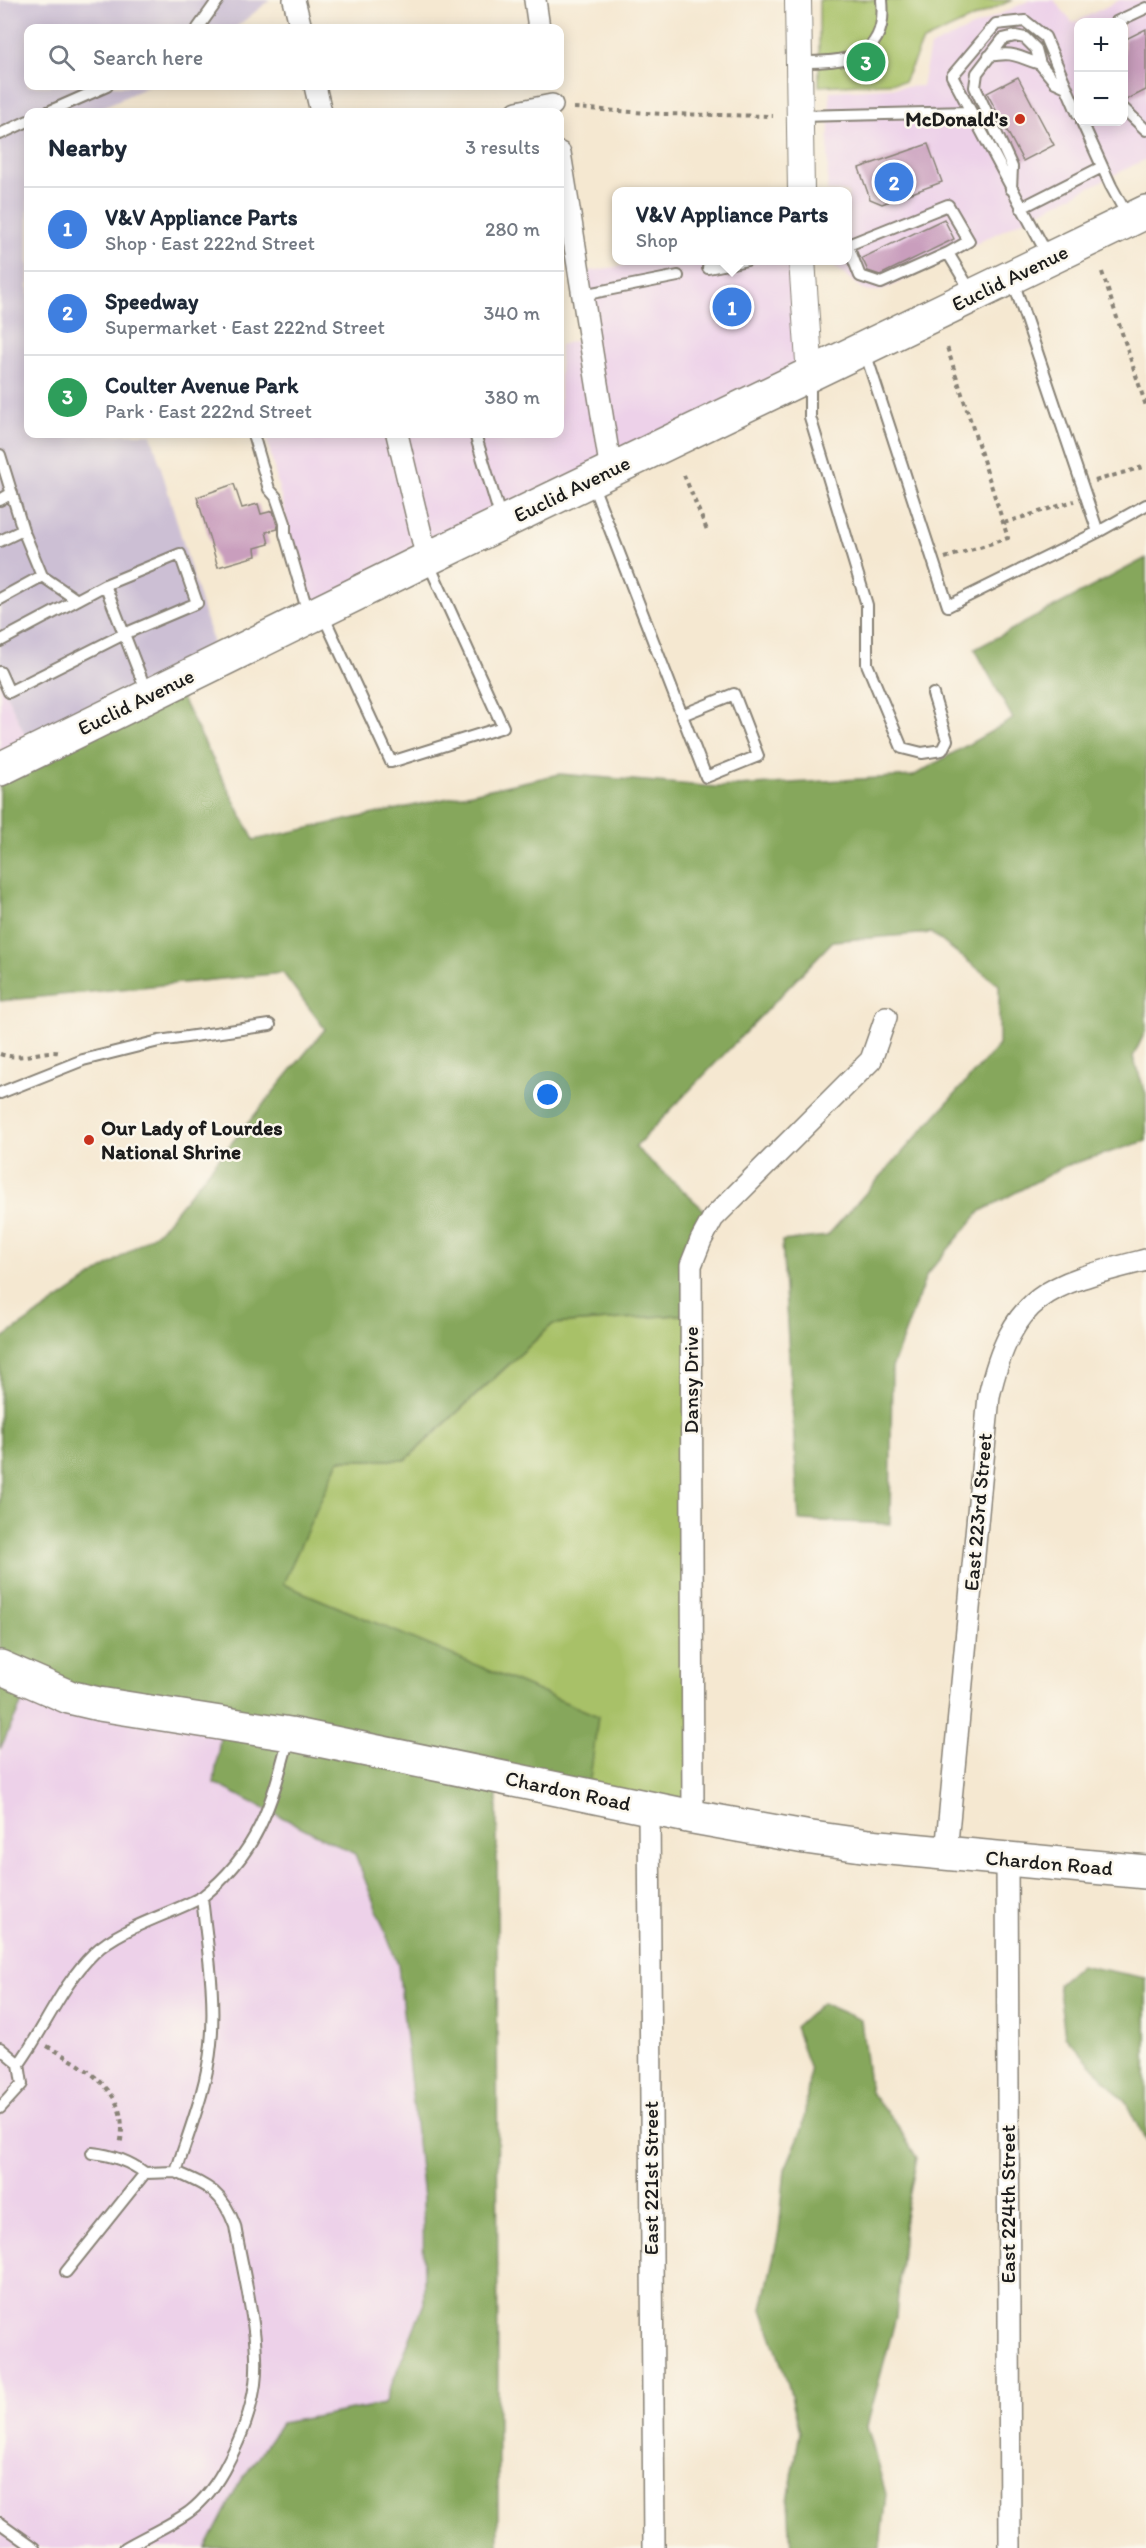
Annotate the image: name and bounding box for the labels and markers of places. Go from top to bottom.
pin: 3 [846,40,886,84]
place label: McDonald's [905,106,1008,131]
marker: McDonald's [1013,112,1027,126]
pin: 2 [874,160,914,204]
pin: 1 [712,284,752,330]
place label: Our Lady of Lourdes National Shrine [101,1115,283,1164]
marker: Our Lady of Lourdes National Shrine [82,1133,96,1147]

